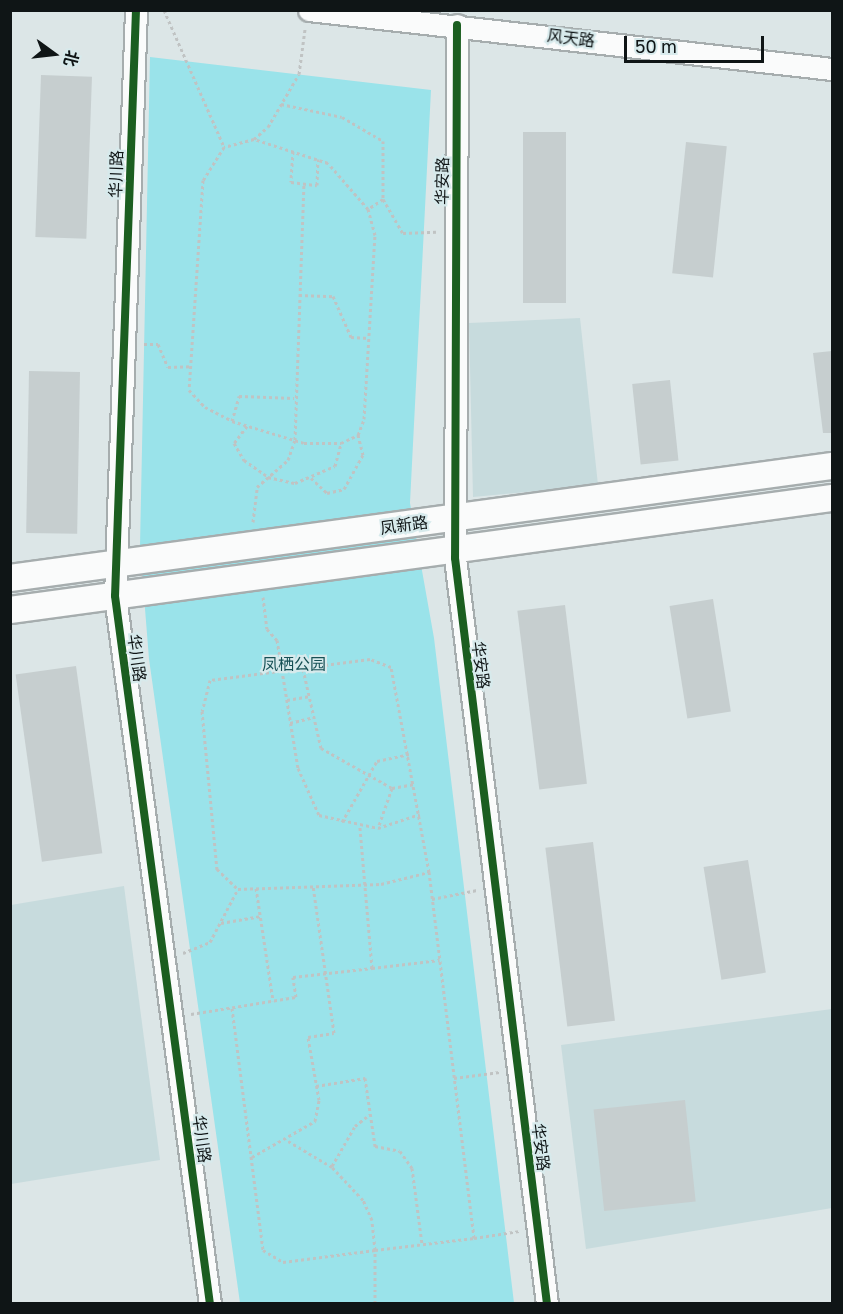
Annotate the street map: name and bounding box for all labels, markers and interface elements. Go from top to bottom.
north arrow [24,24,84,84]
scale bar [627,24,766,62]
street label: 风天路 [546,26,596,50]
text: 50 m [635,35,677,57]
text: 北 [60,48,83,69]
street label: 华川路 [106,150,126,198]
street label: 华安路 [432,157,452,205]
street label: 凤新路 [379,512,429,538]
street label: 华川路 [124,633,150,683]
street label: 华安路 [469,640,493,690]
park label: 凤栖公园 [262,654,326,674]
street label: 华川路 [189,1114,215,1164]
street label: 华安路 [529,1122,553,1172]

